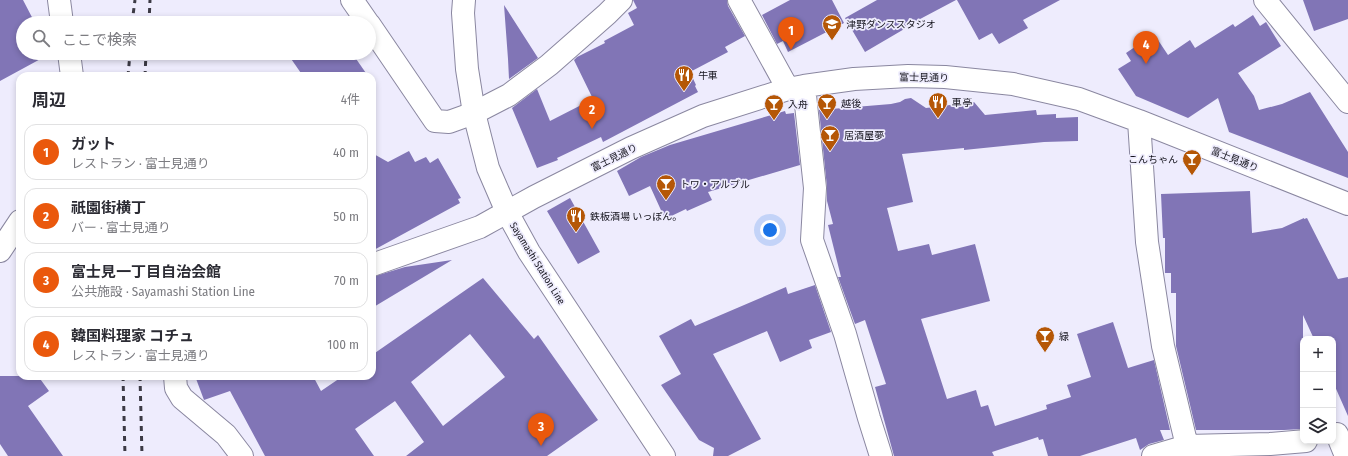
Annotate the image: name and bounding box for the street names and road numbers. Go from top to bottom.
street label: 富士見通り [899,72,949,84]
street label: 富士見通り [589,142,640,174]
street label: 富士見通り [1209,145,1260,175]
street label: Sayamashi Station Line [507,220,567,307]

